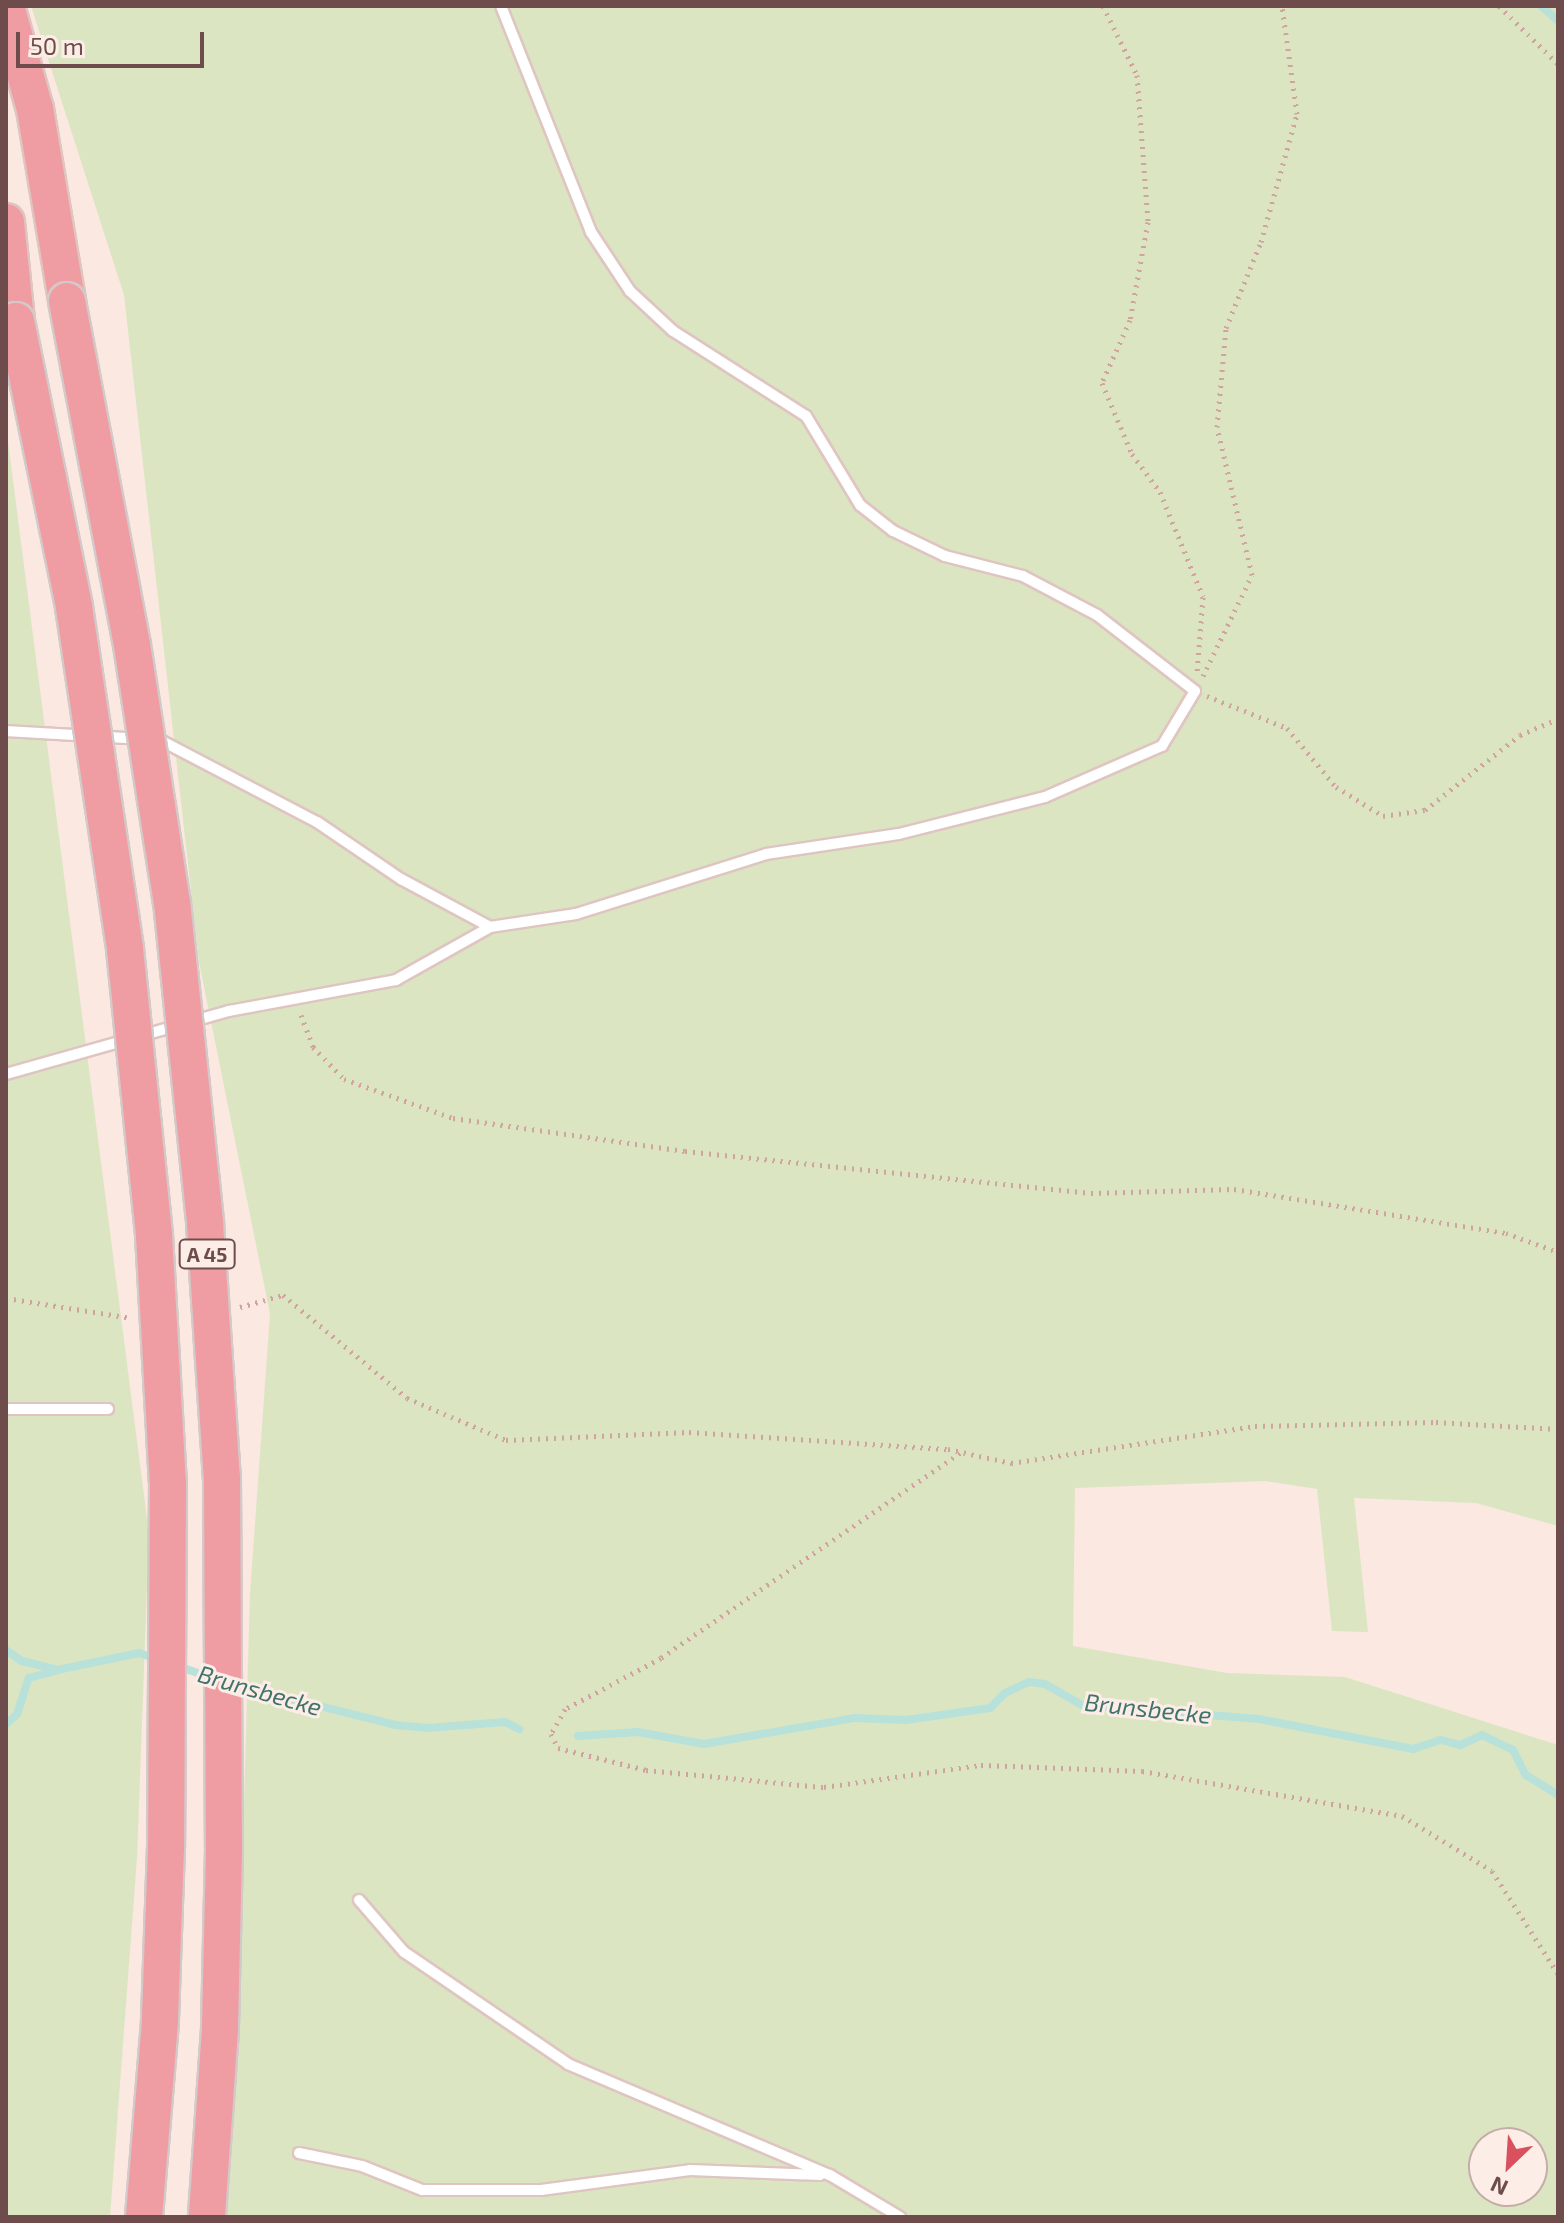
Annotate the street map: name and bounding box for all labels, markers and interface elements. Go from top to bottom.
scale bar [20,16,208,66]
text: 50 m [30,31,84,60]
road number: A 45 [177,1238,237,1270]
water label: Brunsbecke [195,1659,325,1721]
water label: Brunsbecke [1083,1687,1213,1729]
north arrow [1468,2127,1548,2207]
text: N [1486,2172,1511,2202]

